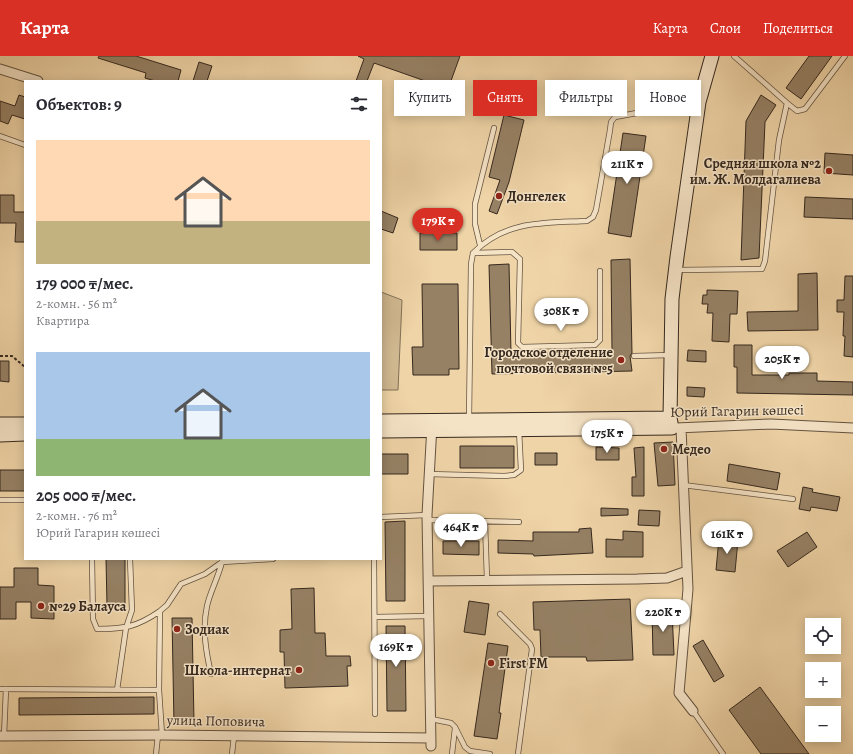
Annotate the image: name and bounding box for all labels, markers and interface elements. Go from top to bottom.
text: Карта [20,15,69,41]
text: Карта [653,19,688,38]
text: Слои [710,19,741,38]
text: Поделиться [763,19,833,38]
chip: Купить [394,80,465,116]
chip: Снять [473,80,537,116]
chip: Фильтры [545,80,627,116]
chip: Новое [635,80,701,116]
text: Объектов: 9 [36,93,122,116]
icon: filters [348,93,370,115]
pin: 211K ₸ [594,151,660,185]
place label: Средняя школа №2 им. Ж. Молдагалиева [690,154,821,189]
text: 211K ₸ [611,155,643,172]
icon: home [167,166,239,238]
marker: Средняя школа №2 им. Ж. Молдагалиева [824,166,834,176]
place label: Донгелек [507,187,566,206]
marker: Донгелек [494,191,504,201]
pin: 179K ₸ [405,208,471,242]
text: 179K ₸ [421,212,455,229]
text: 179 000 ₸/мес. [36,272,134,295]
text: 2-комн. · 56 m² [36,295,117,312]
pin: 308K ₸ [528,298,594,332]
text: 308K ₸ [543,302,579,319]
text: Квартира [36,312,90,329]
place label: Городское отделение почтовой связи №5 [484,343,614,378]
pin: 205K ₸ [749,346,815,380]
text: 205K ₸ [764,350,800,367]
marker: Городское отделение почтовой связи №5 [616,355,626,365]
icon: home [167,378,239,450]
street label: Юрий Гагарин көшесі [670,400,804,422]
pin: 175K ₸ [574,420,640,454]
text: 175K ₸ [591,424,623,441]
place label: Медео [672,440,711,459]
marker: Медео [659,444,669,454]
text: 205 000 ₸/мес. [36,484,137,507]
text: 2-комн. · 76 m² [36,507,117,524]
pin: 464K ₸ [428,514,494,548]
text: 464K ₸ [443,518,479,535]
pin: 161K ₸ [694,521,760,555]
text: Юрий Гагарин көшесі [36,524,160,541]
text: 161K ₸ [711,525,743,542]
place label: №29 Балауса [49,597,127,616]
pin: 220K ₸ [630,599,696,633]
marker: №29 Балауса [36,601,46,611]
text: 220K ₸ [645,603,681,620]
map controls [805,618,841,742]
button: locate [805,618,841,654]
place label: Зодиак [185,620,230,639]
marker: Зодиак [172,624,182,634]
pin: 169K ₸ [363,634,429,668]
text: 169K ₸ [379,638,413,655]
place label: First FM [499,654,548,673]
marker: First FM [486,658,496,668]
place label: Школа-интернат [185,661,292,680]
button: + [805,662,841,698]
marker: Школа-интернат [294,665,304,675]
button: − [805,706,841,742]
street label: улица Поповича [166,711,266,731]

